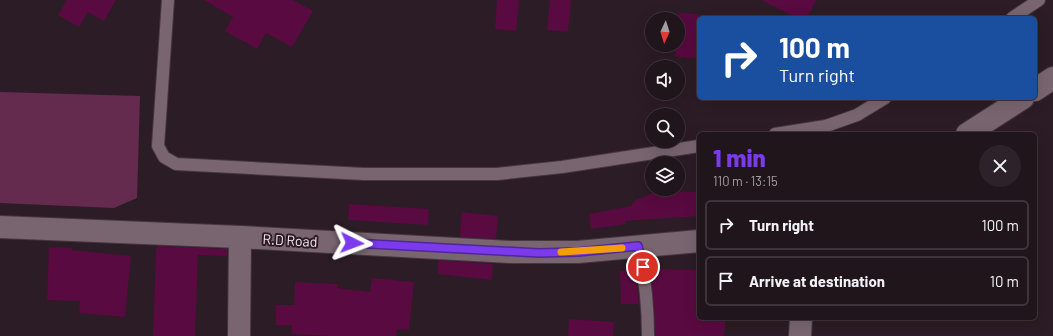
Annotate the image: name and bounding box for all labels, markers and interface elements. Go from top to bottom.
north arrow [645,12,685,52]
map controls [645,12,685,196]
text: 100 m [779,30,850,64]
icon: right [713,32,765,84]
button: sound [645,60,685,100]
text: Turn right [779,64,855,86]
button: search [645,108,685,148]
text: 1 min [713,143,766,172]
button: close [979,145,1021,187]
button: layers [645,156,685,196]
text: 110 m · 13:15 [713,173,778,189]
icon: right [715,214,737,236]
text: Turn right [749,216,814,234]
text: 100 m [981,216,1019,234]
position arrow [331,222,373,264]
street label: R.D Road [262,230,318,250]
pin [626,250,660,284]
icon: arrive [632,256,654,278]
icon: arrive [715,270,737,292]
text: Arrive at destination [749,272,885,290]
text: 10 m [990,272,1019,290]

